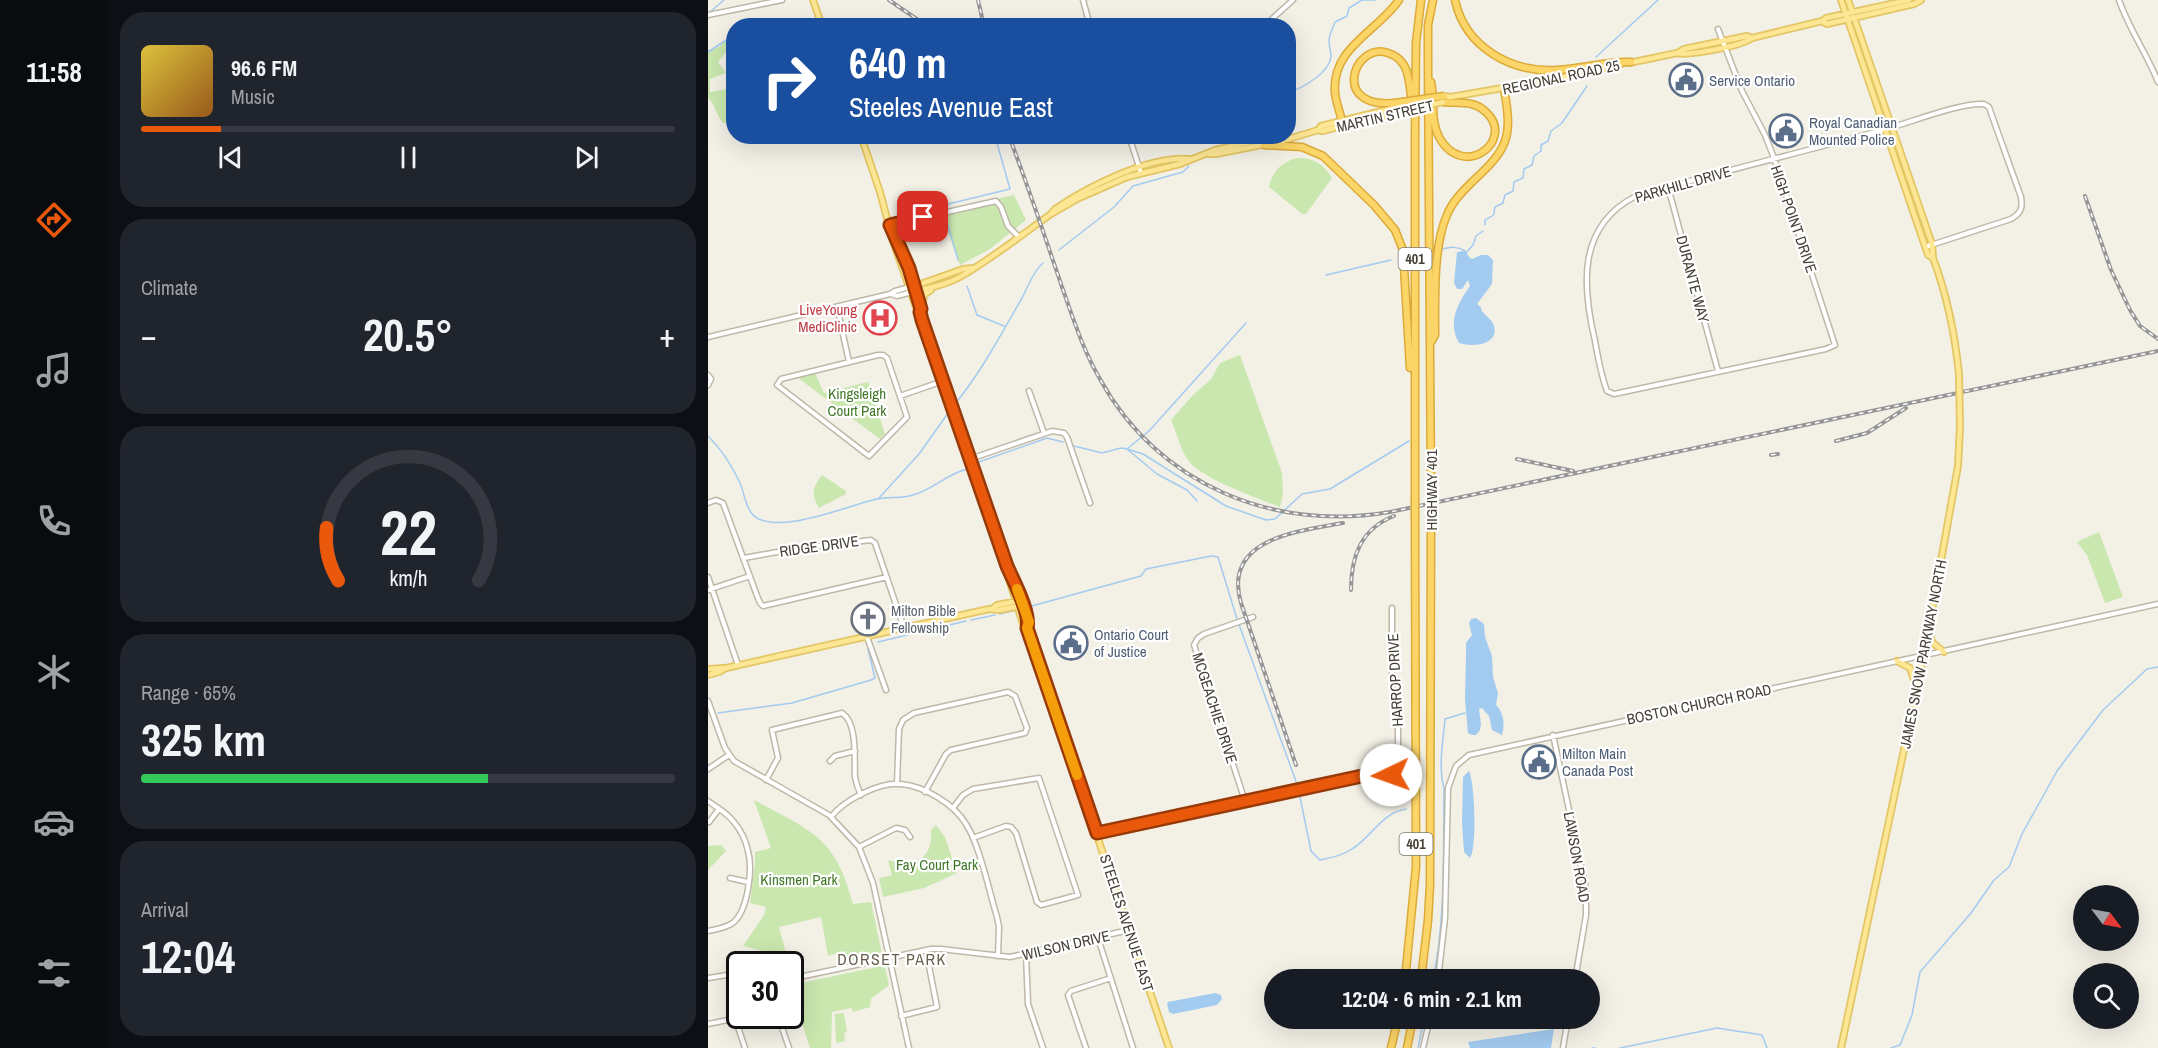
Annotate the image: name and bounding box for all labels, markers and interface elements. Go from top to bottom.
text: 640 m [849,35,947,91]
icon: right [750,42,828,120]
text: 96.6 FM [231,53,297,83]
text: 11:58 [26,54,82,90]
street label: REGIONAL ROAD 25 [1501,54,1622,100]
public building icon: Service Ontario [1668,62,1704,98]
place label: Service Ontario [1709,70,1795,91]
text: Music [231,83,275,110]
text: Steeles Avenue East [849,89,1053,125]
street label: MARTIN STREET [1334,95,1436,137]
place label: Royal Canadian Mounted Police [1809,112,1897,150]
public building icon: Royal Canadian Mounted Police [1768,113,1804,149]
icon: previous [214,141,247,174]
icon: pause [392,141,425,174]
icon: next [570,141,603,174]
street label: PARKHILL DRIVE [1632,160,1734,208]
street label: HIGH POINT DRIVE [1766,162,1822,276]
pin [897,191,948,242]
icon: directions [33,199,75,241]
icon: arrive [906,200,939,233]
street label: DURANTE WAY [1671,233,1715,326]
road number: 401 [1398,248,1432,270]
text: Climate [141,274,198,301]
place label: LiveYoung MediClinic [798,299,857,337]
hospital icon: LiveYoung MediClinic [862,300,898,336]
text: 20.5° [363,304,453,365]
text: − [141,313,157,357]
text: + [659,313,675,357]
icon: music [33,349,75,391]
park label: Kingsleigh Court Park [828,383,887,421]
street label: HIGHWAY 401 [1421,449,1442,531]
text: 22 [380,490,436,574]
icon: phone [33,500,75,542]
street label: RIDGE DRIVE [778,530,860,562]
street label: JAMES SNOW PARKWAY NORTH [1894,558,1952,750]
text: km/h [389,564,427,593]
place label: Milton Bible Fellowship [891,600,956,638]
church icon: Milton Bible Fellowship [850,601,886,637]
place label: Ontario Court of Justice [1094,624,1169,662]
public building icon: Ontario Court of Justice [1053,625,1089,661]
street label: HARROP DRIVE [1382,633,1408,727]
street label: MCGEACHIE DRIVE [1187,650,1243,766]
icon: climate [33,651,75,693]
street label: BOSTON CHURCH ROAD [1625,678,1773,730]
text: Range · 65% [141,679,236,706]
text: 325 km [141,709,266,770]
position arrow [1359,743,1423,807]
place label: Milton Main Canada Post [1562,743,1634,781]
public building icon: Milton Main Canada Post [1521,744,1557,780]
icon: car [33,801,75,843]
street label: LAWSON ROAD [1559,810,1595,904]
road number: 401 [1400,833,1432,855]
street label: STEELES AVENUE EAST [1095,852,1159,995]
park label: Fay Court Park [896,854,979,875]
park label: Kinsmen Park [760,869,838,890]
north arrow [2073,885,2139,951]
map controls [2073,885,2139,1029]
text: Arrival [141,896,188,923]
street label: WILSON DRIVE [1020,925,1112,965]
text: 12:04 [141,926,235,987]
district label: DORSET PARK [837,948,947,970]
speed limit sign: 30 [726,951,804,1029]
icon: filters [33,952,75,994]
button: search [2073,963,2139,1029]
text: 12:04 · 6 min · 2.1 km [1342,984,1522,1014]

